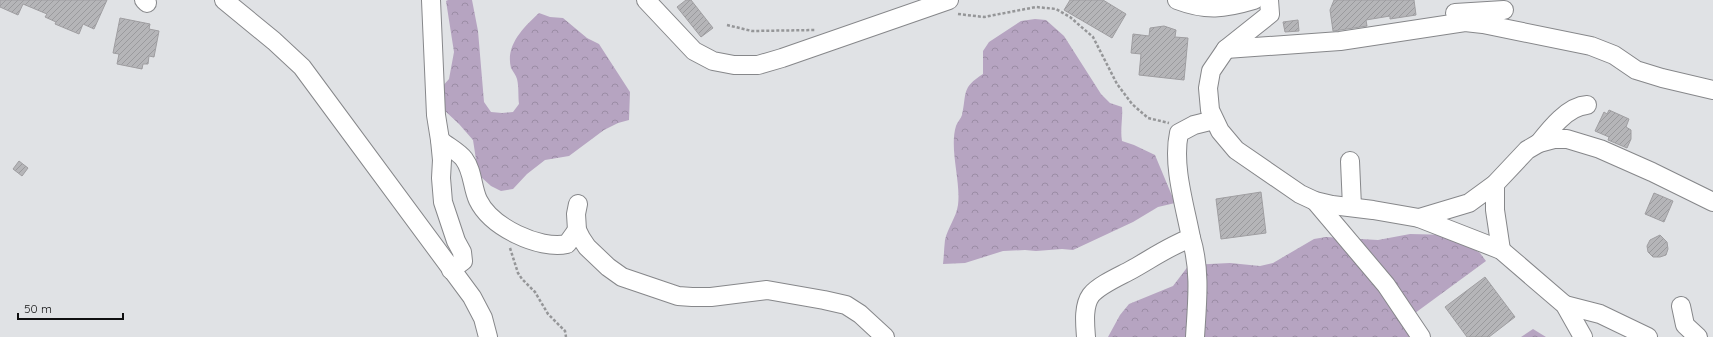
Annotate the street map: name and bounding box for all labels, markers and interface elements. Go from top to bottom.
scale bar [18,295,123,321]
text: 50 m [24,301,52,316]

